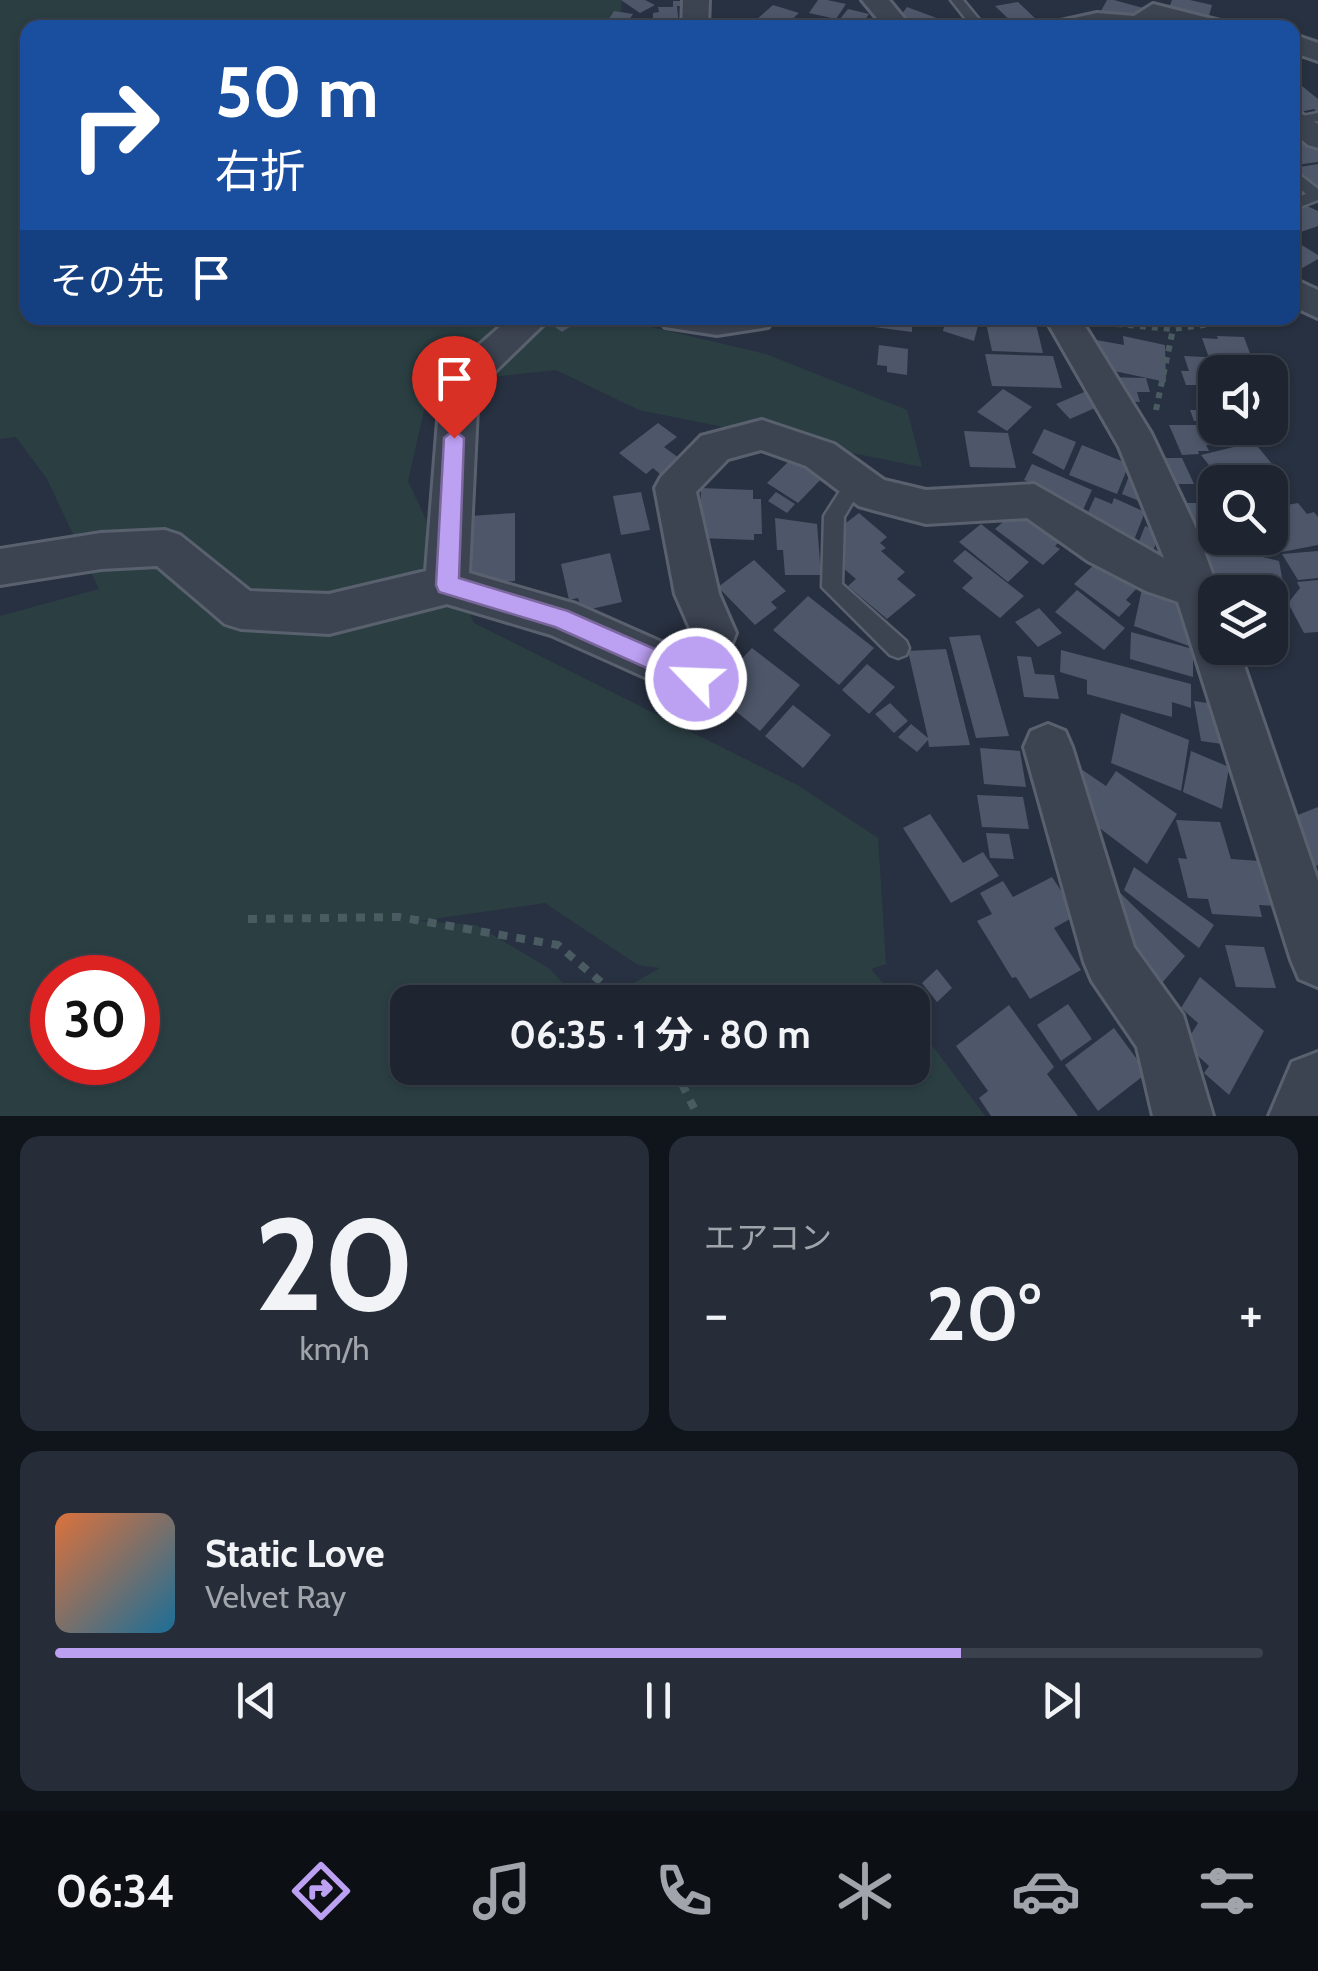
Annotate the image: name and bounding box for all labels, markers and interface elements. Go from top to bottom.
text: 50 m [215,49,379,135]
icon: right [50,60,180,190]
text: 右折 [215,144,305,198]
icon: arrive [184,250,239,305]
text: その先 [50,257,164,304]
pin [412,336,497,439]
icon: arrive [427,351,482,406]
map controls [1198,355,1288,665]
button: sound [1198,355,1288,445]
button: search [1198,465,1288,555]
button: layers [1198,575,1288,665]
position arrow [644,627,748,731]
speed limit sign: 30 [30,955,160,1085]
text: 06:35 · 1 分 · 80 m [509,1011,811,1058]
text: 20 [254,1185,415,1343]
text: エアコン [704,1218,832,1257]
text: 20° [926,1268,1041,1359]
text: − [704,1280,728,1347]
text: + [1239,1280,1263,1347]
text: km/h [299,1329,370,1368]
text: Static Love [205,1530,384,1577]
text: Velvet Ray [205,1577,346,1616]
icon: previous [229,1673,284,1728]
icon: pause [631,1673,686,1728]
icon: next [1034,1673,1089,1728]
icon: directions [286,1856,356,1926]
icon: music [467,1856,537,1926]
icon: phone [649,1856,719,1926]
icon: climate [830,1856,900,1926]
icon: car [1011,1856,1081,1926]
icon: filters [1192,1856,1262,1926]
text: 06:34 [56,1864,175,1918]

